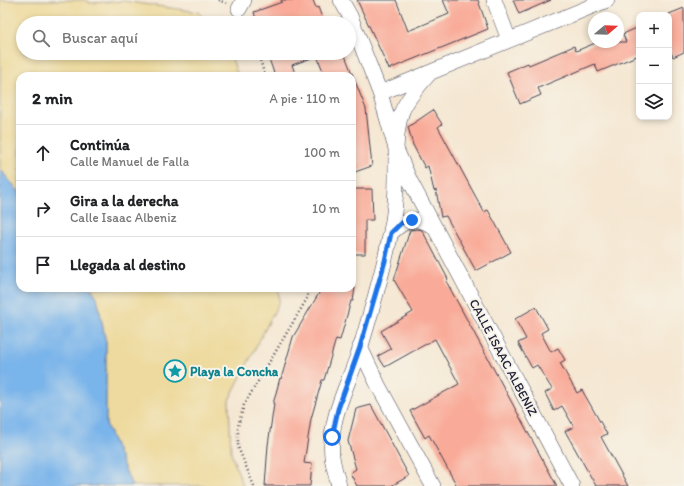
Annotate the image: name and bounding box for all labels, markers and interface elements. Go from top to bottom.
north arrow [588,12,624,48]
map controls [636,12,672,120]
button: + [636,12,672,48]
search box [16,16,356,60]
icon: search [30,27,52,49]
text: Buscar aquí [62,29,138,47]
button: − [636,48,672,84]
button: layers [636,84,672,120]
text: 2 min [32,88,72,108]
text: A pie · 110 m [269,91,340,106]
text: Continúa [70,136,130,154]
icon: ahead [32,142,54,164]
text: 100 m [304,145,340,160]
text: Calle Manuel de Falla [70,154,189,169]
text: Gira a la derecha [70,192,179,210]
icon: right [32,198,54,220]
text: 10 m [312,201,340,216]
text: Calle Isaac Albeniz [70,210,176,225]
route end [403,211,421,229]
icon: arrive [32,254,54,276]
text: Llegada al destino [70,256,186,274]
street label: CALLE ISAAC ALBENIZ [466,296,541,419]
place icon: Playa la Concha [162,358,188,384]
place label: Playa la Concha [190,364,279,380]
route start [323,428,341,446]

